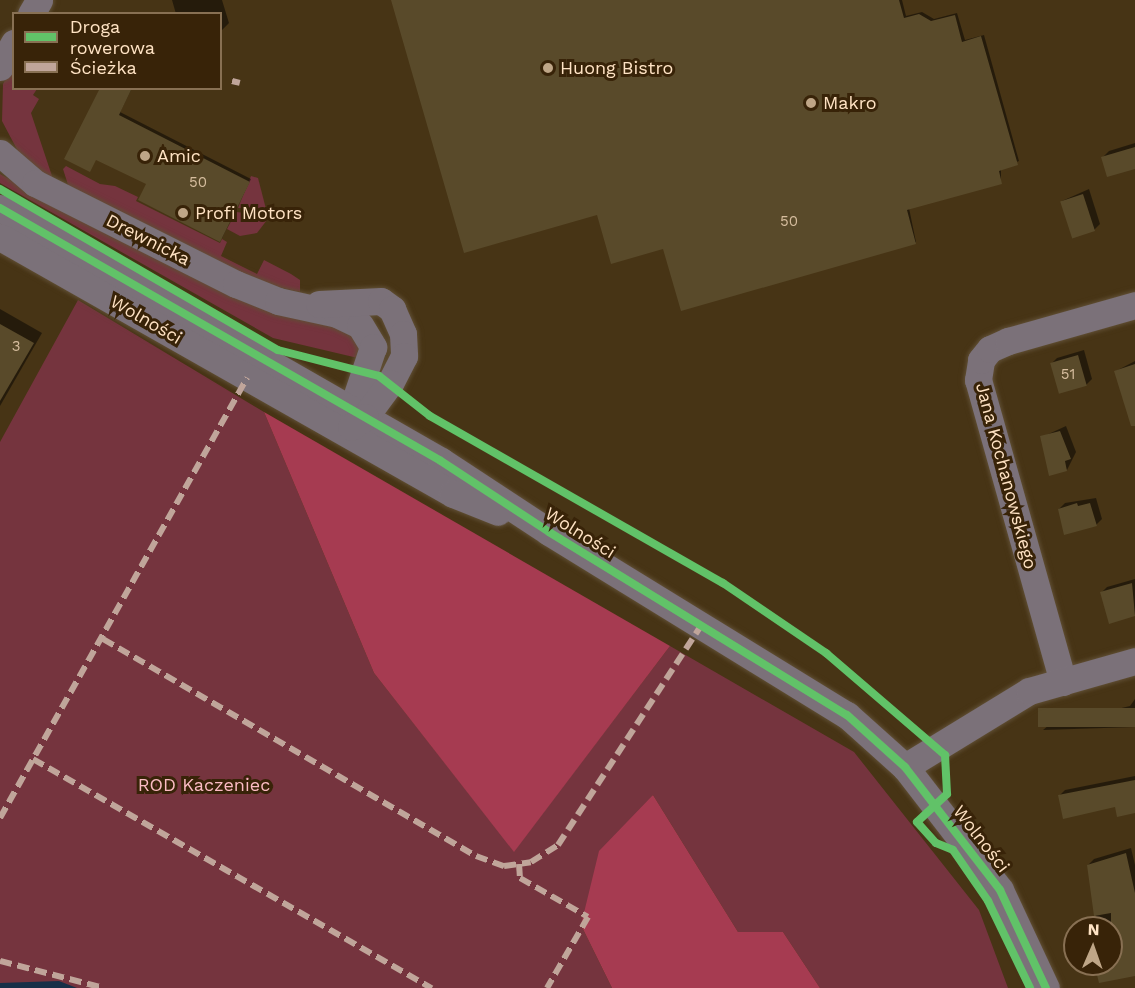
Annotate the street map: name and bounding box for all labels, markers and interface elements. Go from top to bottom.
legend [12,12,222,90]
text: Droga rowerowa [70,16,155,58]
text: Ścieżka [70,57,137,78]
place label: Huong Bistro [560,57,673,79]
marker: Huong Bistro [541,61,555,75]
place label: Makro [823,92,877,114]
marker: Makro [804,96,818,110]
place label: Amic [157,145,201,167]
marker: Amic [138,149,152,163]
house number: 50 [189,174,207,192]
place label: Profi Motors [195,202,302,224]
marker: Profi Motors [176,206,190,220]
street label: Drewnicka [102,210,194,270]
house number: 50 [780,213,798,231]
street label: Wolności [106,291,186,349]
house number: 3 [12,338,20,356]
house number: 51 [1061,366,1075,384]
street label: Jana Kochanowskiego [971,380,1041,572]
street label: Wolności [541,503,619,563]
park label: ROD Kaczeniec [138,774,270,796]
street label: Wolności [948,801,1014,877]
north arrow [1063,916,1123,976]
text: N [1087,920,1100,939]

